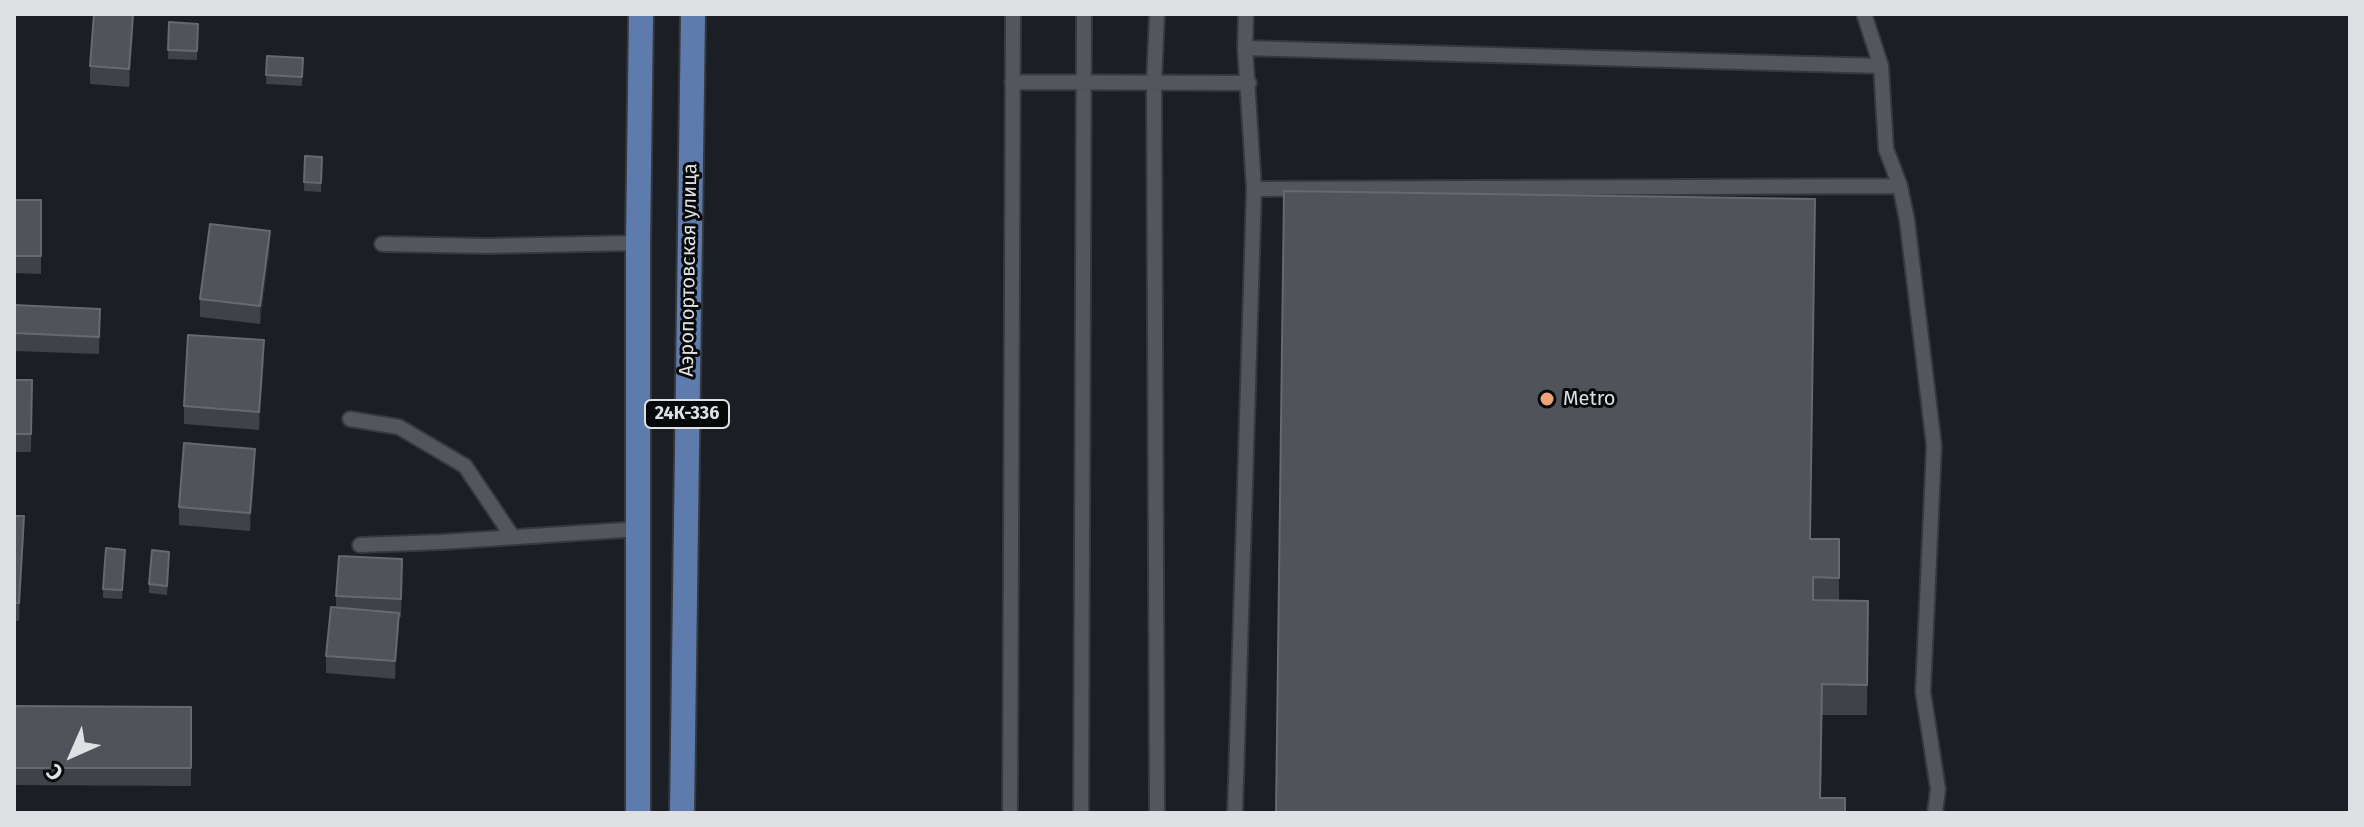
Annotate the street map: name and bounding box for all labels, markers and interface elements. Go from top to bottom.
street label: Аэропортовская улица [675,163,703,377]
place label: Metro [1563,387,1615,411]
marker: Metro [1538,390,1556,408]
road number: 24К-336 [645,400,729,428]
north arrow [32,715,112,795]
text: С [41,758,69,786]

